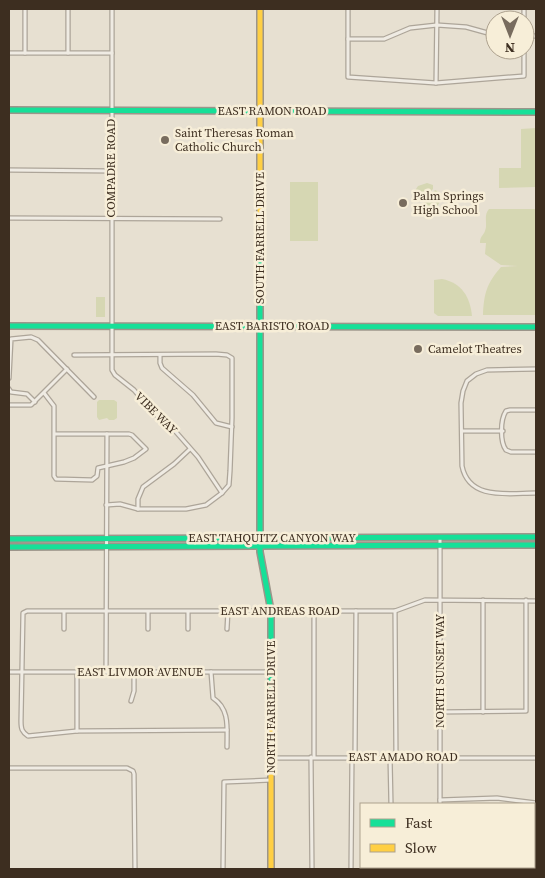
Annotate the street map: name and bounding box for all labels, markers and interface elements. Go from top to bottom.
north arrow [485,10,535,60]
text: N [505,38,515,58]
street label: EAST RAMON ROAD [217,103,327,119]
street label: COMPADRE ROAD [103,119,119,217]
place label: Saint Theresas Roman Catholic Church [175,125,294,155]
marker: Saint Theresas Roman Catholic Church [159,134,171,146]
street label: SOUTH FARRELL DRIVE [252,172,268,304]
place label: Palm Springs High School [413,188,484,218]
marker: Palm Springs High School [397,197,409,209]
street label: EAST BARISTO ROAD [215,318,329,334]
place label: Camelot Theatres [428,341,522,357]
marker: Camelot Theatres [412,343,424,355]
street label: VIBE WAY [131,388,181,438]
street label: EAST TAHQUITZ CANYON WAY [188,530,356,546]
street label: EAST ANDREAS ROAD [220,603,340,619]
street label: NORTH SUNSET WAY [432,613,448,728]
street label: NORTH FARRELL DRIVE [263,640,279,774]
street label: EAST LIVMOR AVENUE [77,664,203,680]
street label: EAST AMADO ROAD [348,749,458,765]
legend [360,803,535,868]
text: Fast [405,812,432,833]
text: Slow [405,837,437,858]

